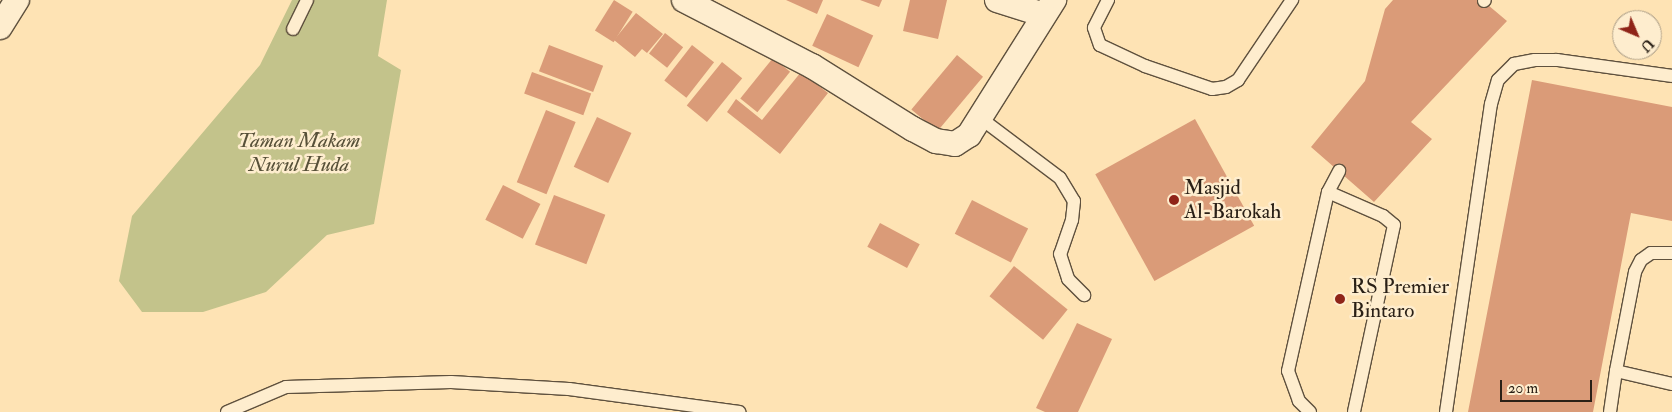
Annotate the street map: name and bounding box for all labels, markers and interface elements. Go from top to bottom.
north arrow [1612,10,1662,60]
text: U [1637,35,1657,55]
park label: Taman Makam Nurul Huda [238,128,360,178]
place label: Masjid Al-Barokah [1184,175,1281,225]
marker: Masjid Al-Barokah [1168,194,1180,206]
place label: RS Premier Bintaro [1351,274,1449,324]
marker: RS Premier Bintaro [1333,292,1347,306]
scale bar [1502,370,1594,402]
text: 20 m [1508,379,1538,398]

